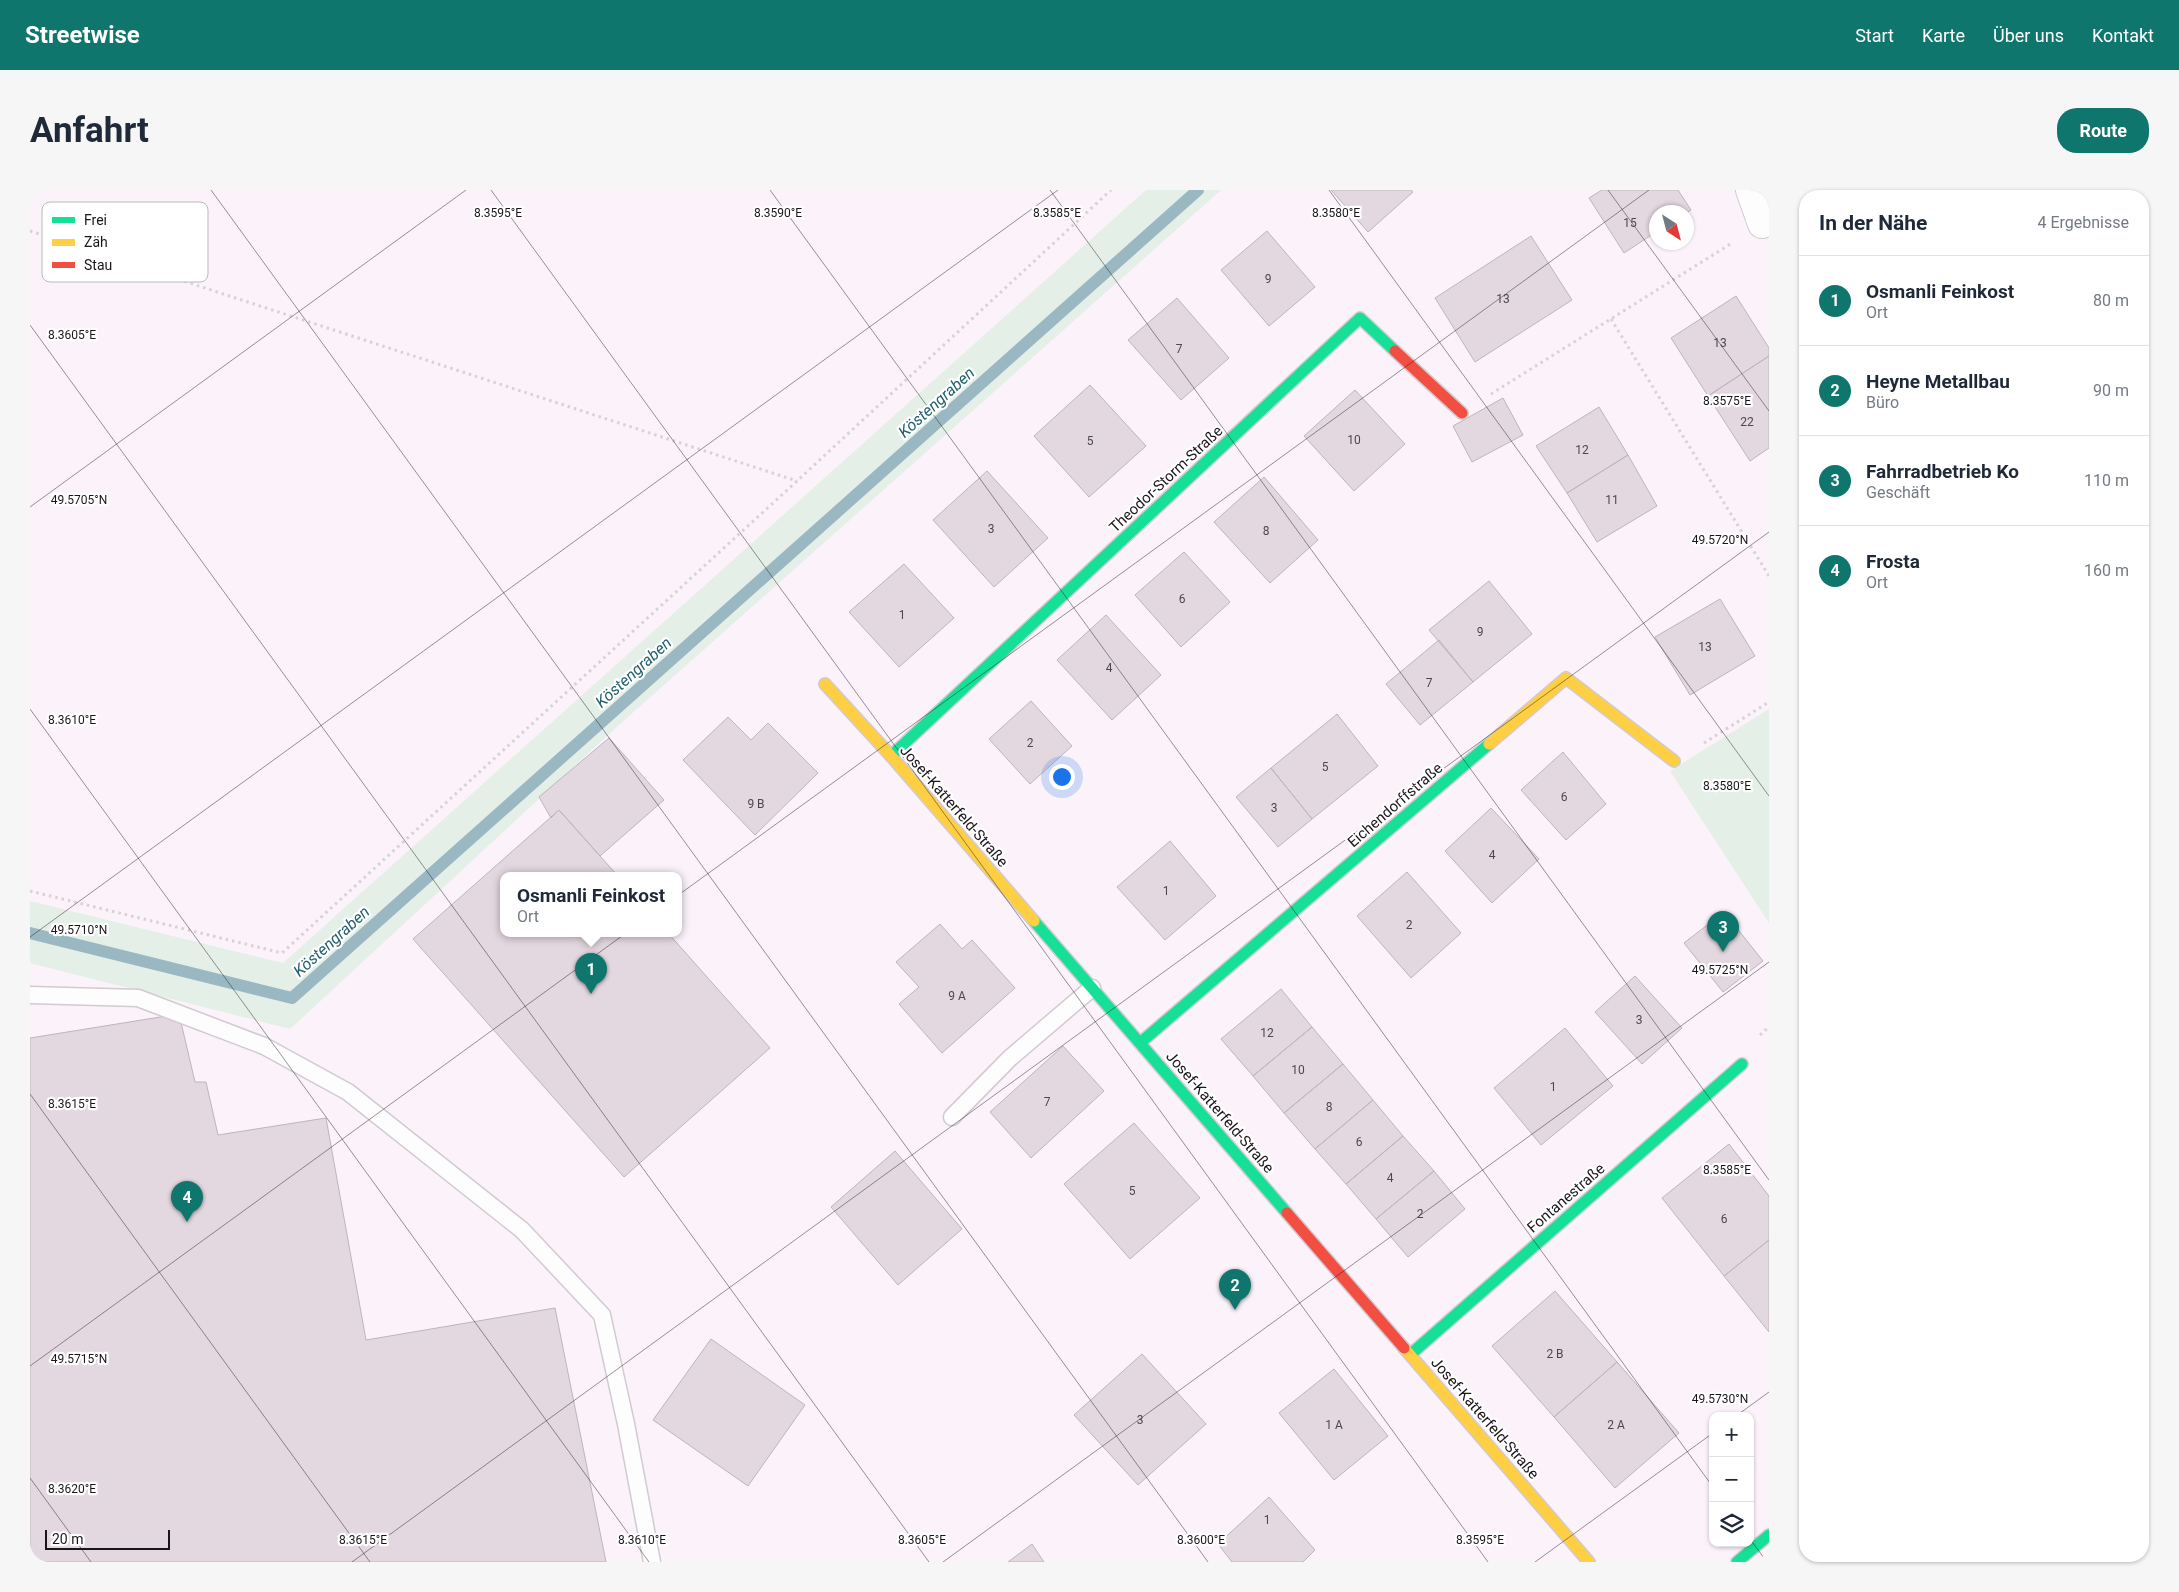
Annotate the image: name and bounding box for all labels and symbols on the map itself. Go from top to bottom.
legend [42,202,208,282]
north arrow [1649,205,1694,250]
text: 8.3595°E [474,206,522,220]
text: 8.3590°E [754,206,802,220]
text: 8.3585°E [1033,206,1081,220]
text: 8.3580°E [1312,206,1360,220]
text: Frei [84,212,107,228]
house number: 15 [1623,216,1637,230]
text: Zäh [84,234,108,250]
text: Stau [84,257,112,273]
house number: 9 [1265,272,1271,286]
house number: 13 [1496,292,1510,306]
text: 8.3605°E [48,328,96,342]
house number: 13 [1713,336,1727,350]
house number: 7 [1176,342,1183,356]
water label: Köstengraben [894,363,978,442]
text: 8.3575°E [1703,394,1751,408]
house number: 22 [1740,415,1754,429]
street label: Theodor-Storm-Straße [1106,422,1226,536]
house number: 10 [1347,433,1361,447]
house number: 5 [1087,434,1094,448]
house number: 12 [1575,443,1589,457]
text: 49.5705°N [51,493,107,507]
house number: 11 [1605,493,1619,507]
house number: 3 [988,522,994,536]
house number: 8 [1263,524,1270,538]
text: 49.5720°N [1692,533,1748,547]
house number: 6 [1179,592,1186,606]
house number: 1 [899,608,905,622]
house number: 9 [1477,625,1483,639]
water label: Köstengraben [591,633,675,712]
house number: 13 [1698,640,1712,654]
house number: 4 [1106,661,1113,675]
house number: 7 [1426,676,1433,690]
text: 8.3610°E [48,713,96,727]
house number: 2 [1027,736,1034,750]
street label: Josef-Katterfeld-Straße [896,741,1012,871]
street label: Eichendorffstraße [1344,759,1446,851]
house number: 5 [1322,760,1329,774]
your location [1049,764,1075,790]
text: 8.3580°E [1703,779,1751,793]
house number: 6 [1561,790,1568,804]
house number: 9 B [747,797,765,811]
house number: 3 [1271,801,1277,815]
house number: 4 [1489,848,1496,862]
house number: 1 [1163,884,1169,898]
water label: Köstengraben [289,902,373,981]
pin: 3 [1707,911,1739,952]
house number: 2 [1406,918,1413,932]
text: 49.5710°N [51,923,107,937]
pin: 1 [575,953,607,994]
text: 49.5725°N [1692,963,1748,977]
house number: 9 A [948,989,966,1003]
house number: 3 [1636,1013,1642,1027]
house number: 12 [1260,1026,1274,1040]
street label: Josef-Katterfeld-Straße [1162,1047,1278,1177]
house number: 10 [1291,1063,1305,1077]
house number: 1 [1550,1080,1556,1094]
house number: 7 [1044,1095,1051,1109]
text: 8.3615°E [48,1097,96,1111]
house number: 8 [1326,1100,1333,1114]
house number: 6 [1356,1135,1363,1149]
street label: Fontanestraße [1524,1159,1608,1237]
text: 8.3585°E [1703,1163,1751,1177]
house number: 4 [1387,1171,1394,1185]
pin: 4 [171,1181,203,1222]
house number: 5 [1129,1184,1136,1198]
house number: 2 [1417,1207,1424,1221]
house number: 6 [1721,1212,1728,1226]
pin: 2 [1219,1269,1251,1310]
house number: 2 B [1546,1347,1564,1361]
text: 49.5715°N [51,1352,107,1366]
street label: Josef-Katterfeld-Straße [1427,1353,1543,1483]
text: 49.5730°N [1692,1392,1748,1406]
house number: 3 [1137,1413,1143,1427]
house number: 1 A [1325,1418,1343,1432]
house number: 2 A [1607,1418,1625,1432]
text: 8.3620°E [48,1482,96,1496]
house number: 1 [1264,1513,1270,1527]
scale bar [45,1527,170,1550]
text: 8.3615°E [339,1533,387,1547]
text: 8.3610°E [618,1533,666,1547]
text: 8.3605°E [898,1533,946,1547]
text: 8.3600°E [1177,1533,1225,1547]
text: 8.3595°E [1456,1533,1504,1547]

